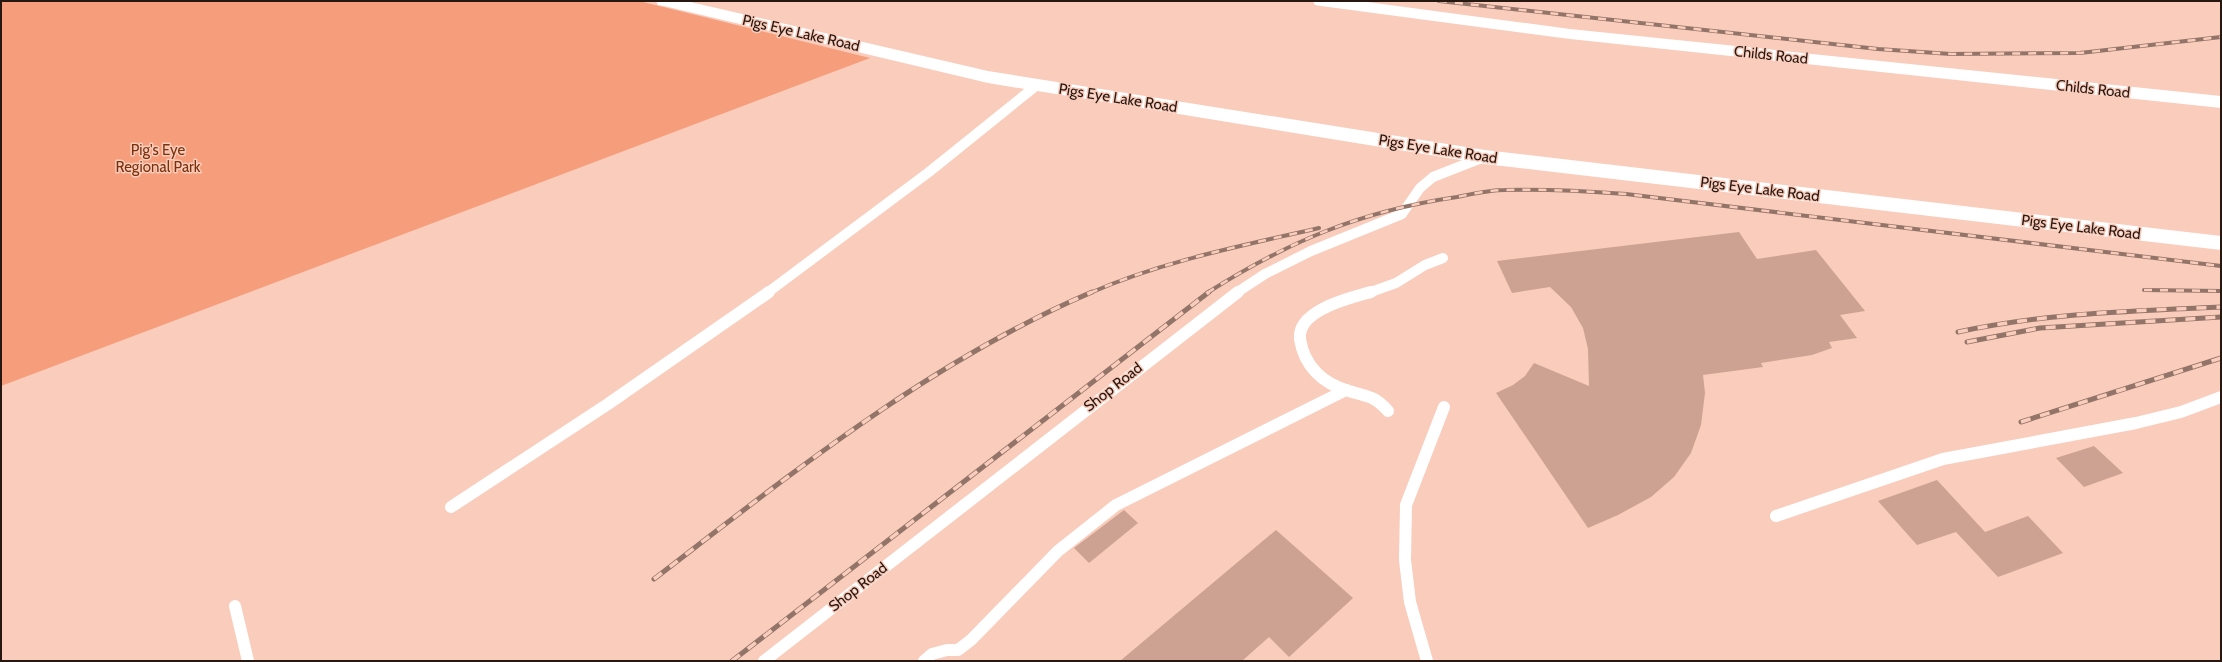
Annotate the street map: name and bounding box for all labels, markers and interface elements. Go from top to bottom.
street label: Pigs Eye Lake Road [741,11,861,55]
street label: Childs Road [1733,42,1809,68]
street label: Childs Road [2055,76,2131,102]
street label: Pigs Eye Lake Road [1057,80,1179,116]
street label: Pigs Eye Lake Road [1377,131,1499,167]
park label: Pig's Eye Regional Park [115,141,201,176]
street label: Pigs Eye Lake Road [1699,173,1821,205]
street label: Pigs Eye Lake Road [2020,211,2142,243]
street label: Shop Road [1080,359,1146,415]
street label: Shop Road [825,559,891,615]

